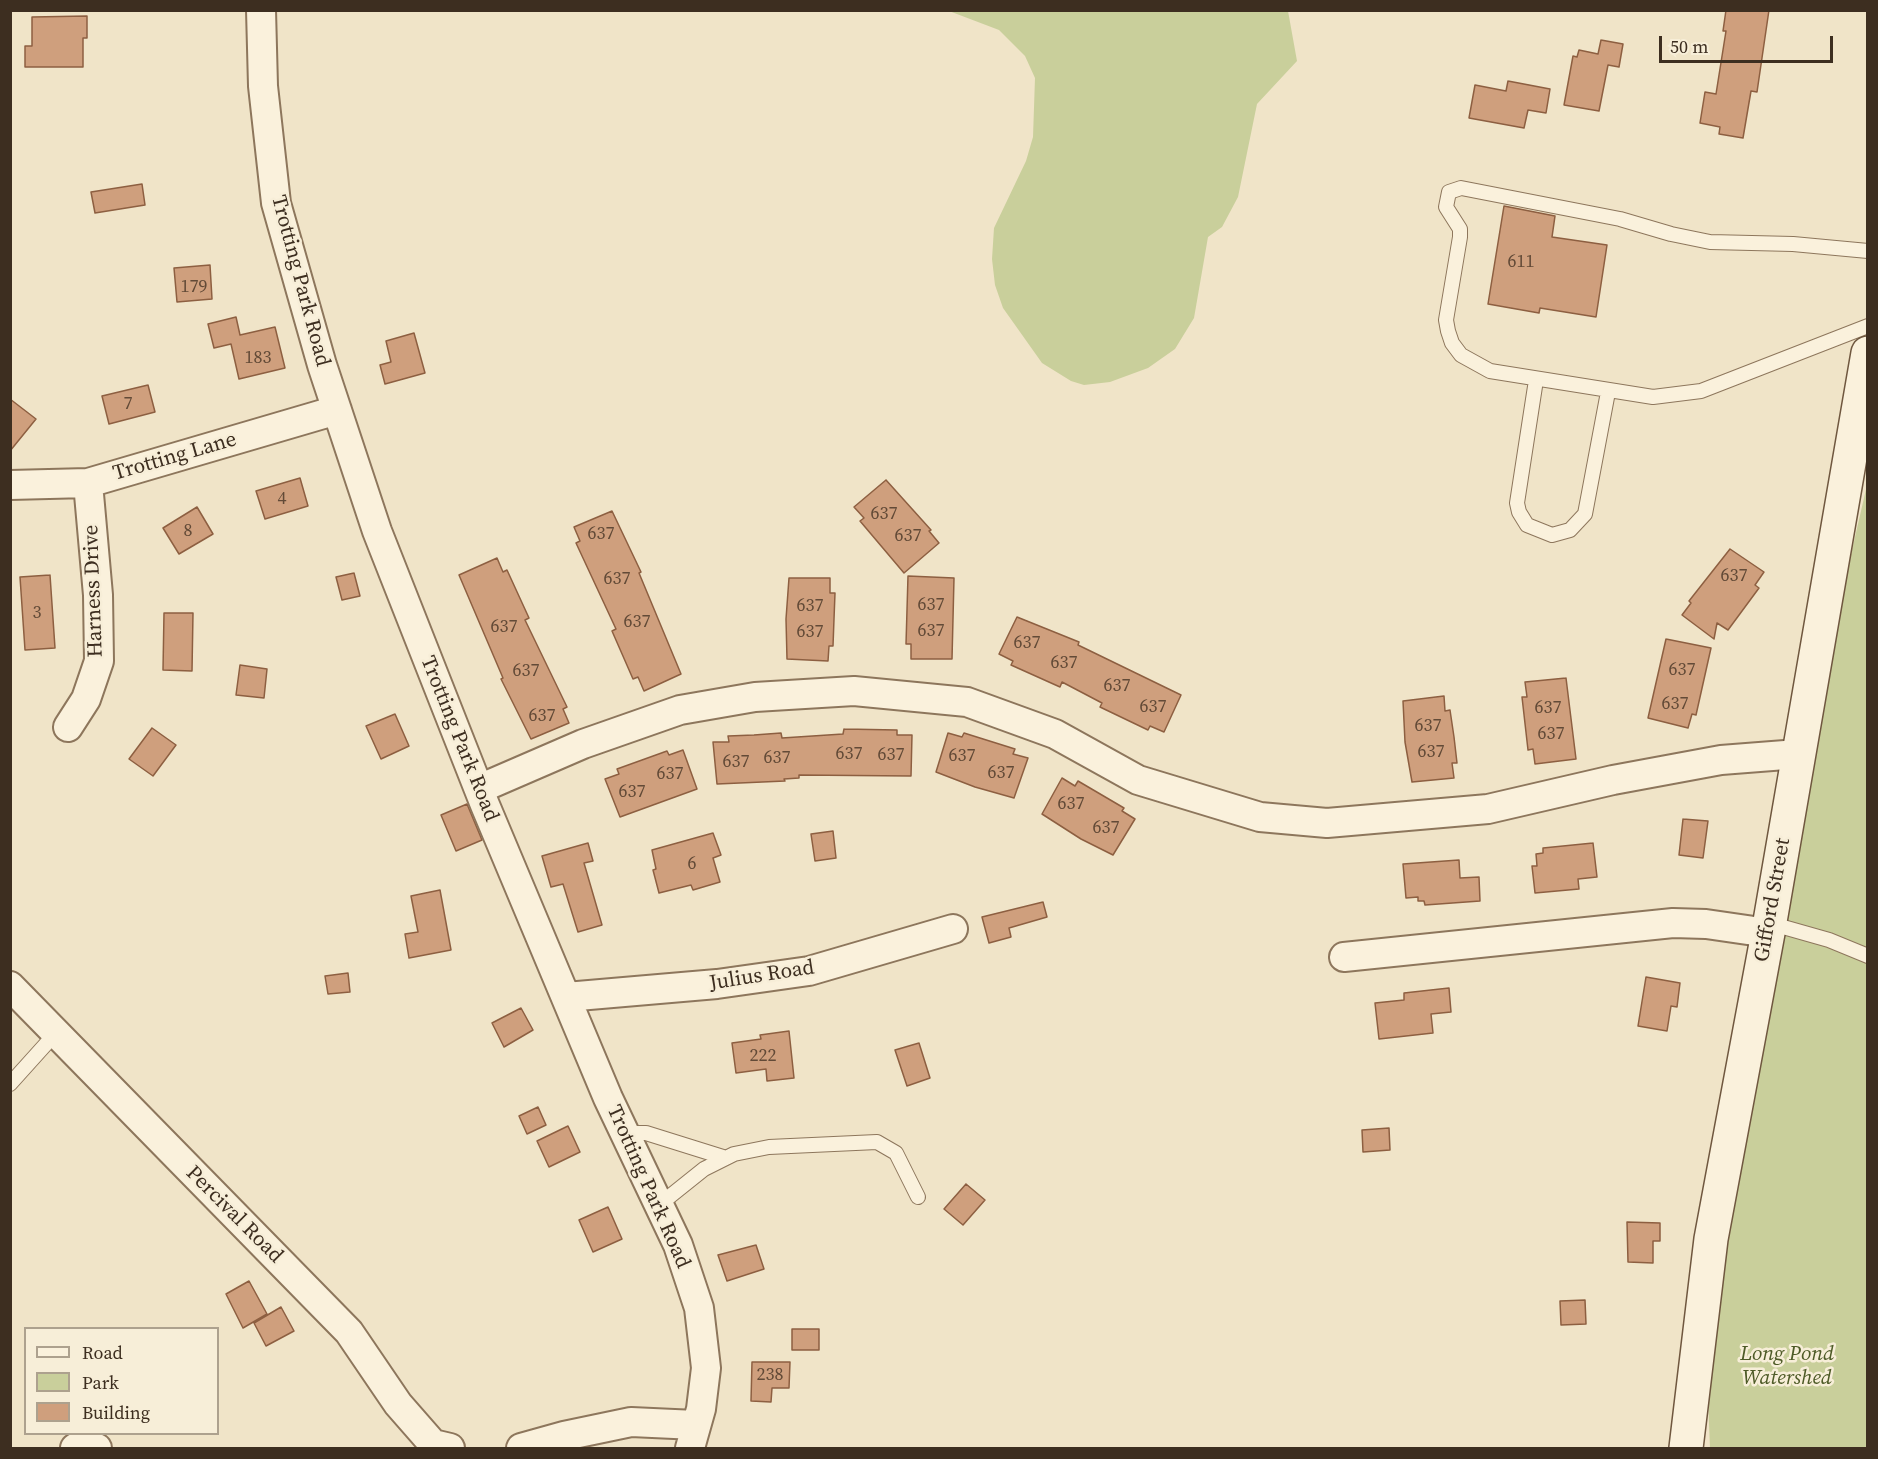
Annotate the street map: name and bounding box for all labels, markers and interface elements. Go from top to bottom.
scale bar [1662,24,1836,62]
text: 50 m [1670,34,1708,59]
street label: Trotting Park Road [265,193,335,369]
house number: 611 [1508,251,1534,273]
house number: 179 [181,276,207,298]
house number: 183 [245,347,271,369]
house number: 7 [124,393,132,415]
street label: Trotting Lane [110,427,240,487]
house number: 4 [278,488,286,510]
house number: 637 [871,503,897,525]
house number: 8 [184,520,192,542]
house number: 637 [588,523,614,545]
street label: Harness Drive [79,524,109,658]
house number: 637 [895,525,921,547]
house number: 637 [1721,565,1747,587]
house number: 637 [604,568,630,590]
house number: 637 [918,594,944,616]
house number: 637 [797,595,823,617]
house number: 3 [33,602,41,624]
house number: 637 [624,611,650,633]
house number: 637 [491,616,517,638]
house number: 637 [918,620,944,642]
house number: 637 [797,621,823,643]
house number: 637 [1014,632,1040,654]
house number: 637 [1051,652,1077,674]
street label: Trotting Park Road [414,653,504,825]
house number: 637 [1669,659,1695,681]
house number: 637 [513,660,539,682]
house number: 637 [1104,675,1130,697]
house number: 637 [1662,693,1688,715]
house number: 637 [1140,696,1166,718]
house number: 637 [1535,697,1561,719]
house number: 637 [529,705,555,727]
house number: 637 [1415,715,1441,737]
house number: 637 [1538,723,1564,745]
house number: 637 [1418,741,1444,763]
house number: 637 [836,743,862,765]
house number: 637 [878,744,904,766]
house number: 637 [949,745,975,767]
house number: 637 [764,747,790,769]
house number: 637 [723,751,749,773]
house number: 637 [988,762,1014,784]
house number: 637 [657,763,683,785]
house number: 637 [619,781,645,803]
house number: 637 [1058,793,1084,815]
house number: 637 [1093,817,1119,839]
street label: Gifford Street [1750,836,1796,964]
house number: 6 [688,853,696,875]
street label: Julius Road [708,955,816,997]
house number: 222 [750,1045,776,1067]
street label: Trotting Park Road [601,1101,695,1273]
street label: Percival Road [180,1161,288,1269]
legend [24,1327,219,1435]
text: Road [82,1340,123,1365]
park label: Long Pond Watershed [1740,1342,1834,1392]
house number: 238 [757,1364,783,1386]
text: Park [82,1370,119,1395]
text: Building [82,1400,150,1425]

